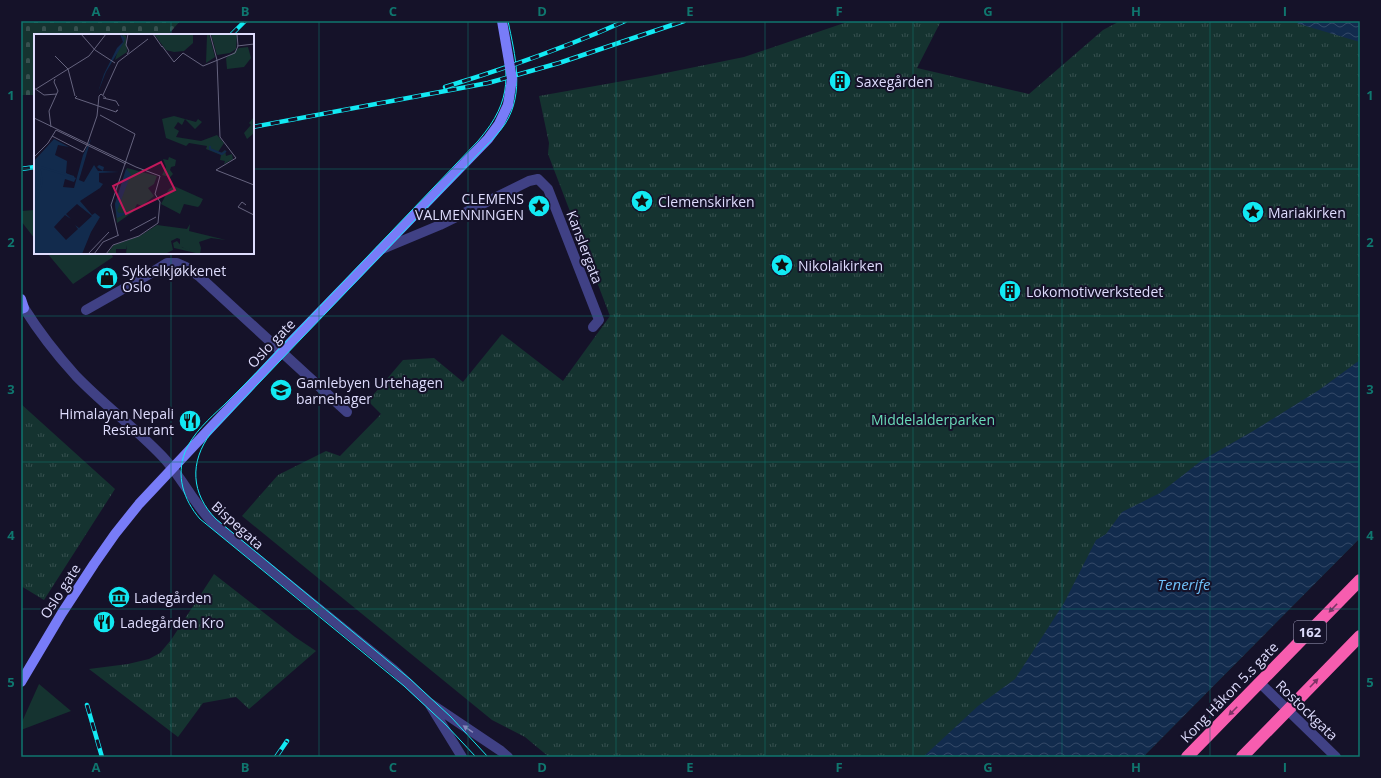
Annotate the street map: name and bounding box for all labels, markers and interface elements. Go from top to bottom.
text: A [92,2,101,20]
text: B [241,2,250,20]
text: C [389,2,397,20]
text: D [537,2,547,20]
text: E [686,2,694,20]
text: F [835,2,843,20]
text: G [983,2,993,20]
text: H [1131,2,1141,20]
text: I [1283,2,1287,20]
inset map [34,34,254,254]
building icon: Saxegården [827,68,853,94]
place label: Saxegården [856,72,933,91]
text: 1 [7,86,15,104]
text: 1 [1366,86,1374,104]
place icon: Clemenskirken [629,188,655,214]
place label: CLEMENS VALMENNINGEN [415,189,524,224]
place label: Clemenskirken [658,192,755,211]
place icon: CLEMENS VALMENNINGEN [526,193,552,219]
place icon: Mariakirken [1240,199,1266,225]
place label: Mariakirken [1268,203,1346,222]
street label: Kanslergata [562,208,608,286]
text: 2 [7,233,15,251]
text: 2 [1366,233,1374,251]
place icon: Nikolaikirken [769,252,795,278]
place label: Nikolaikirken [798,256,883,275]
place label: Sykkelkjøkkenet Oslo [122,261,226,296]
shop icon: Sykkelkjøkkenet Oslo [94,265,120,291]
building icon: Lokomotivverkstedet [997,278,1023,304]
place label: Lokomotivverkstedet [1026,282,1163,301]
street label: Oslo gate [243,314,299,372]
place label: Gamlebyen Urtehagen barnehager [296,373,443,408]
school or university icon: Gamlebyen Urtehagen barnehager [268,377,294,403]
text: 3 [7,380,15,398]
text: 3 [1366,380,1374,398]
place label: Himalayan Nepali Restaurant [59,404,174,439]
restaurant icon: Himalayan Nepali Restaurant [177,408,203,434]
park label: Middelalderparken [871,410,995,429]
street label: Bispegata [208,497,268,553]
text: 4 [7,526,15,544]
text: 4 [1366,526,1374,544]
street label: Oslo gate [35,560,85,622]
water label: Tenerife [1158,574,1211,594]
museum icon: Ladegården [106,584,132,610]
place label: Ladegården [134,588,212,607]
one-way arrow [1328,603,1338,613]
restaurant icon: Ladegården Kro [91,609,117,635]
place label: Ladegården Kro [120,613,224,632]
road number: 162 [1294,621,1326,643]
street label: Kong Håkon 5.s gate [1176,637,1282,746]
text: 5 [7,673,15,691]
text: 5 [1366,673,1374,691]
street label: Rostockgata [1272,676,1342,744]
one-way arrow [1310,678,1319,688]
one-way arrow [1228,706,1237,716]
one-way arrow [463,725,474,733]
text: A [92,758,101,776]
text: B [241,758,250,776]
text: C [389,758,397,776]
text: D [537,758,547,776]
text: E [686,758,694,776]
text: F [835,758,843,776]
text: G [983,758,993,776]
text: H [1131,758,1141,776]
text: I [1283,758,1287,776]

